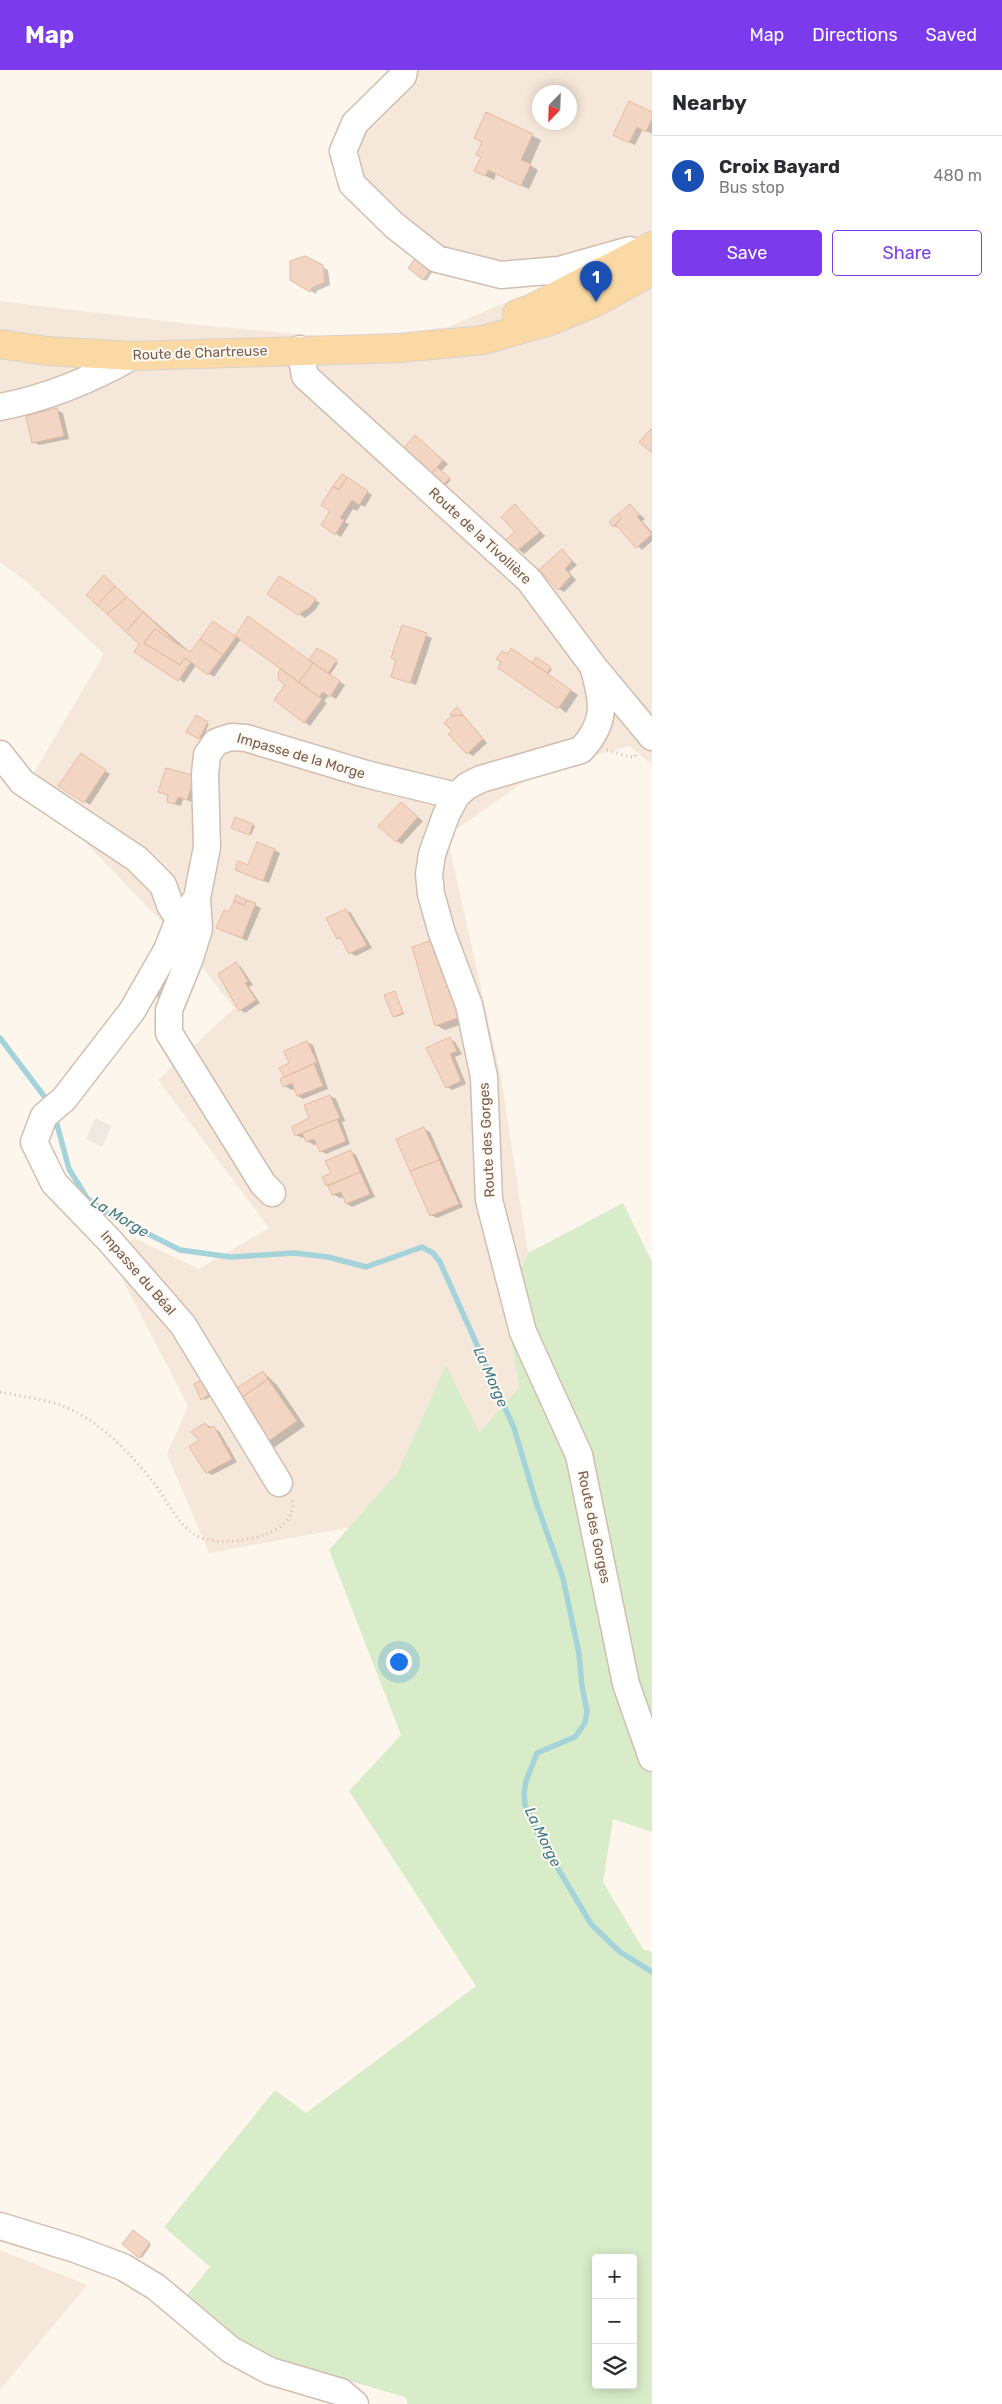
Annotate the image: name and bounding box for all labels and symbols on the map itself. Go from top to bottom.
north arrow [532,85,577,130]
pin: 1 [580,261,612,302]
street label: Route de Chartreuse [132,342,268,364]
street label: Route de la Tivollière [425,484,535,588]
street label: Impasse de la Morge [235,730,367,782]
street label: Route des Gorges [475,1082,499,1198]
water label: La Morge [88,1193,153,1242]
street label: Impasse du Béal [97,1227,179,1319]
water label: La Morge [470,1344,513,1411]
street label: Route des Gorges [574,1469,614,1585]
your location [386,1649,412,1675]
water label: La Morge [521,1804,565,1870]

